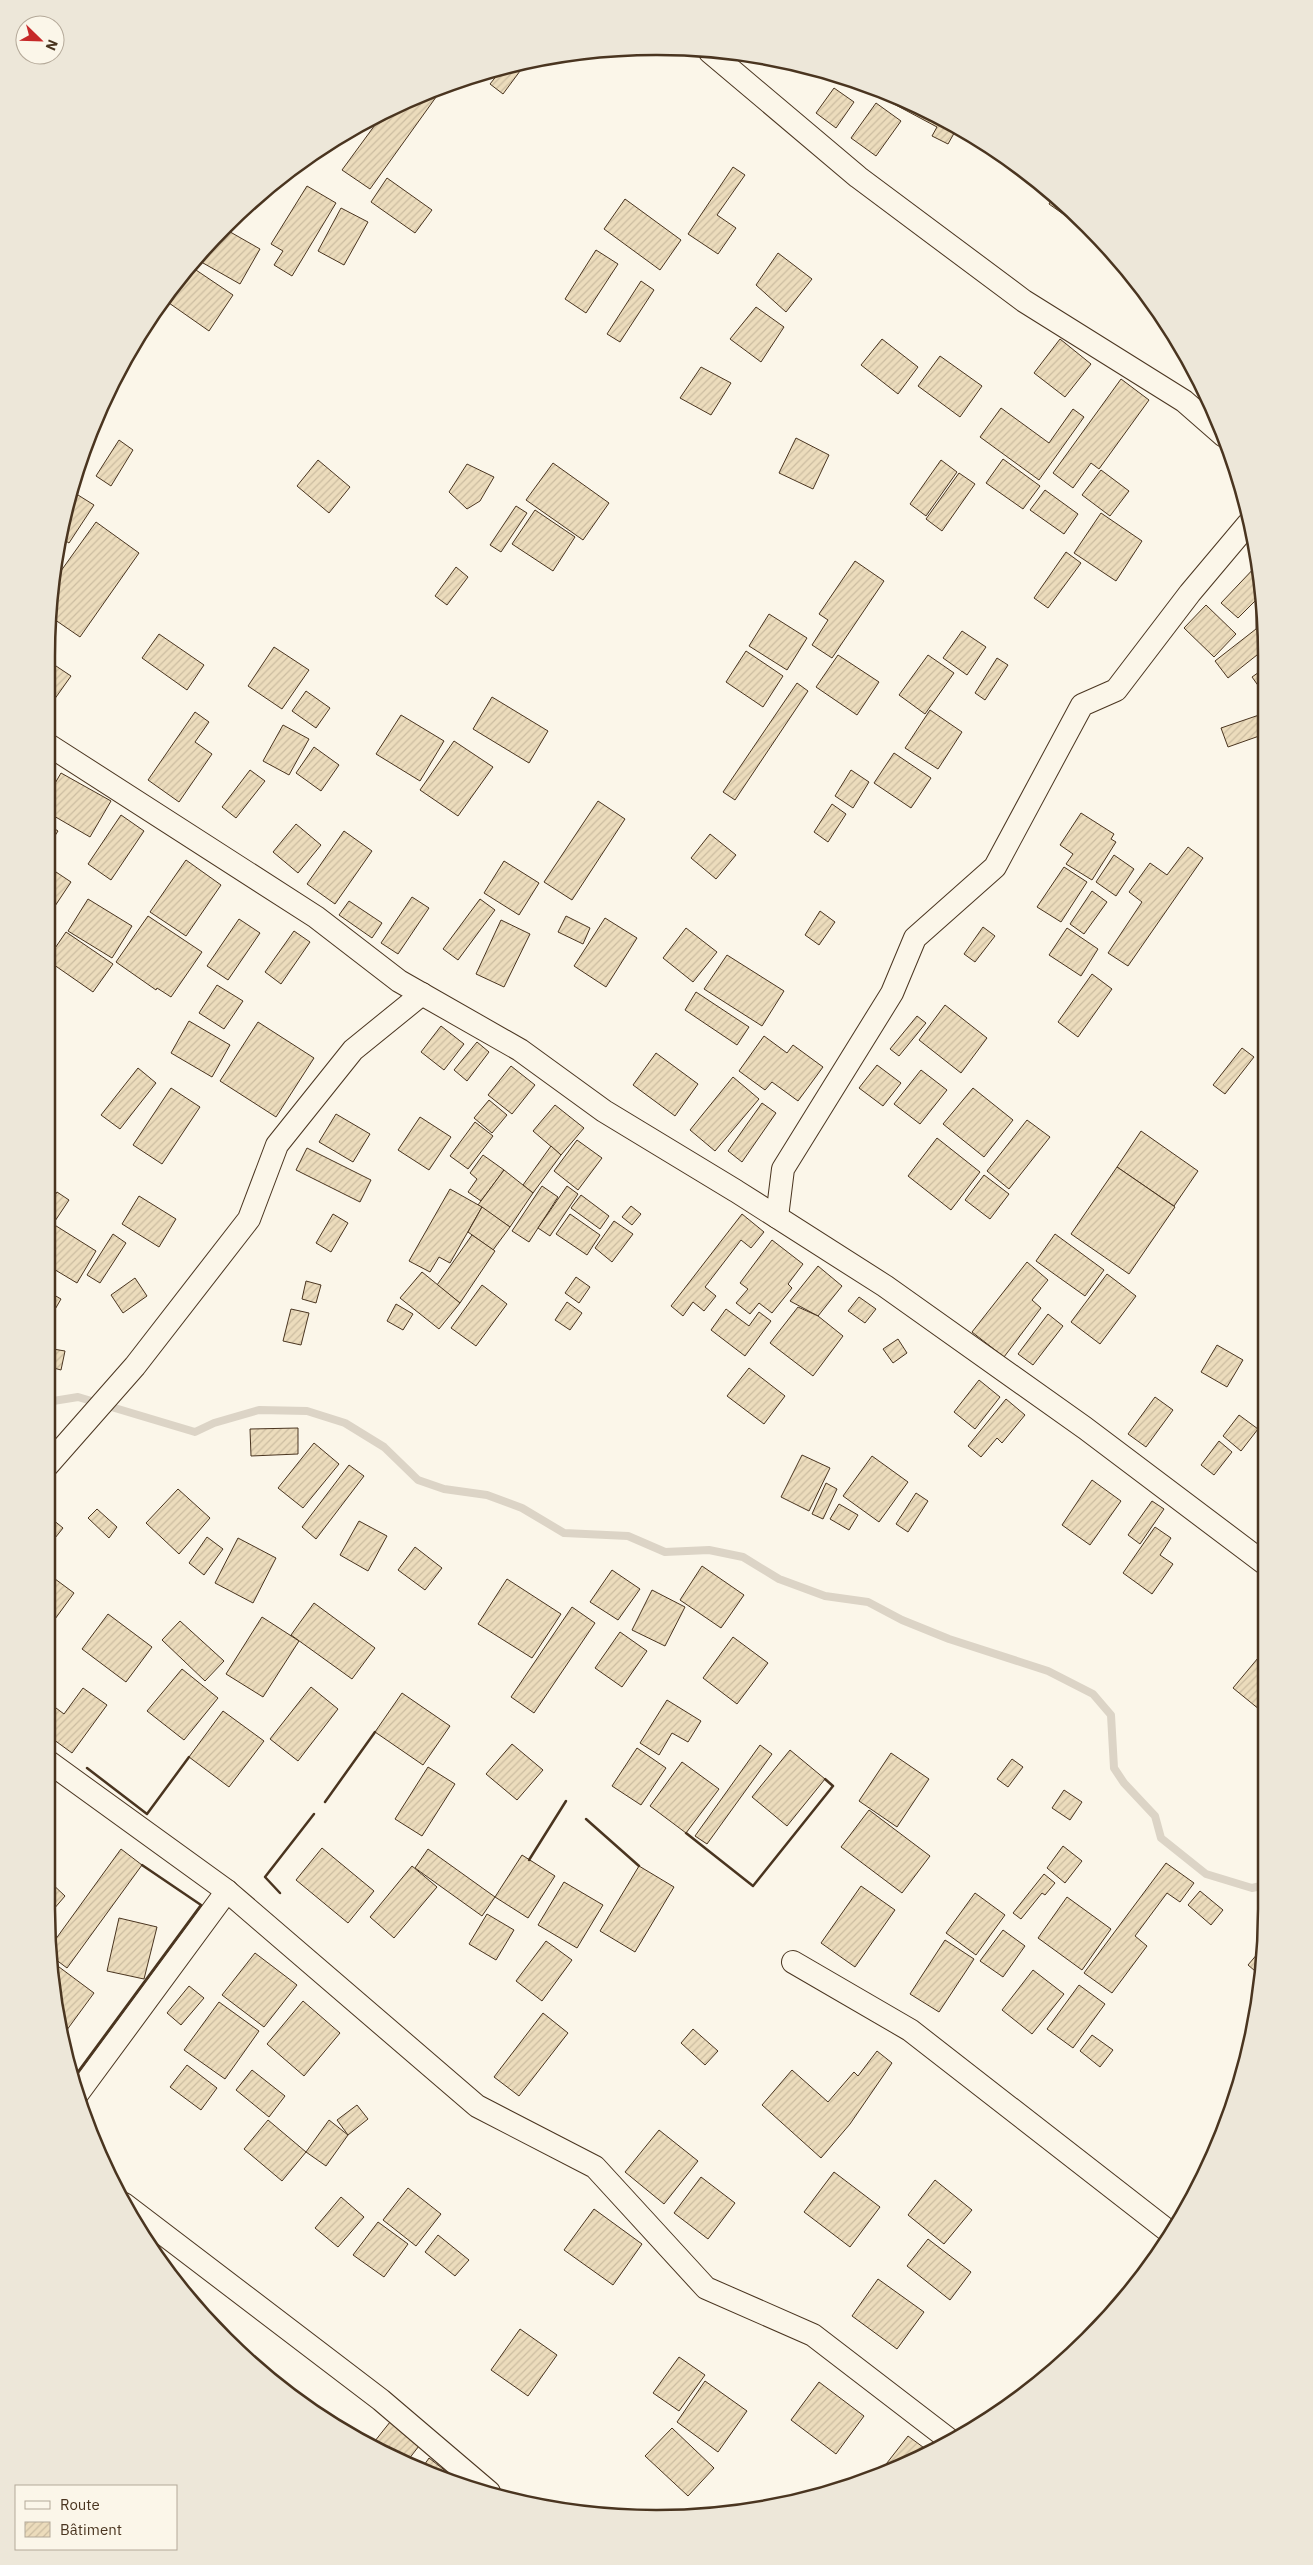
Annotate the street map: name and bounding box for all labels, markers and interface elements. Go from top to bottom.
north arrow [15,15,65,65]
text: N [42,37,62,53]
legend [15,2485,178,2550]
text: Route [60,2495,100,2514]
text: Bâtiment [60,2520,122,2539]

